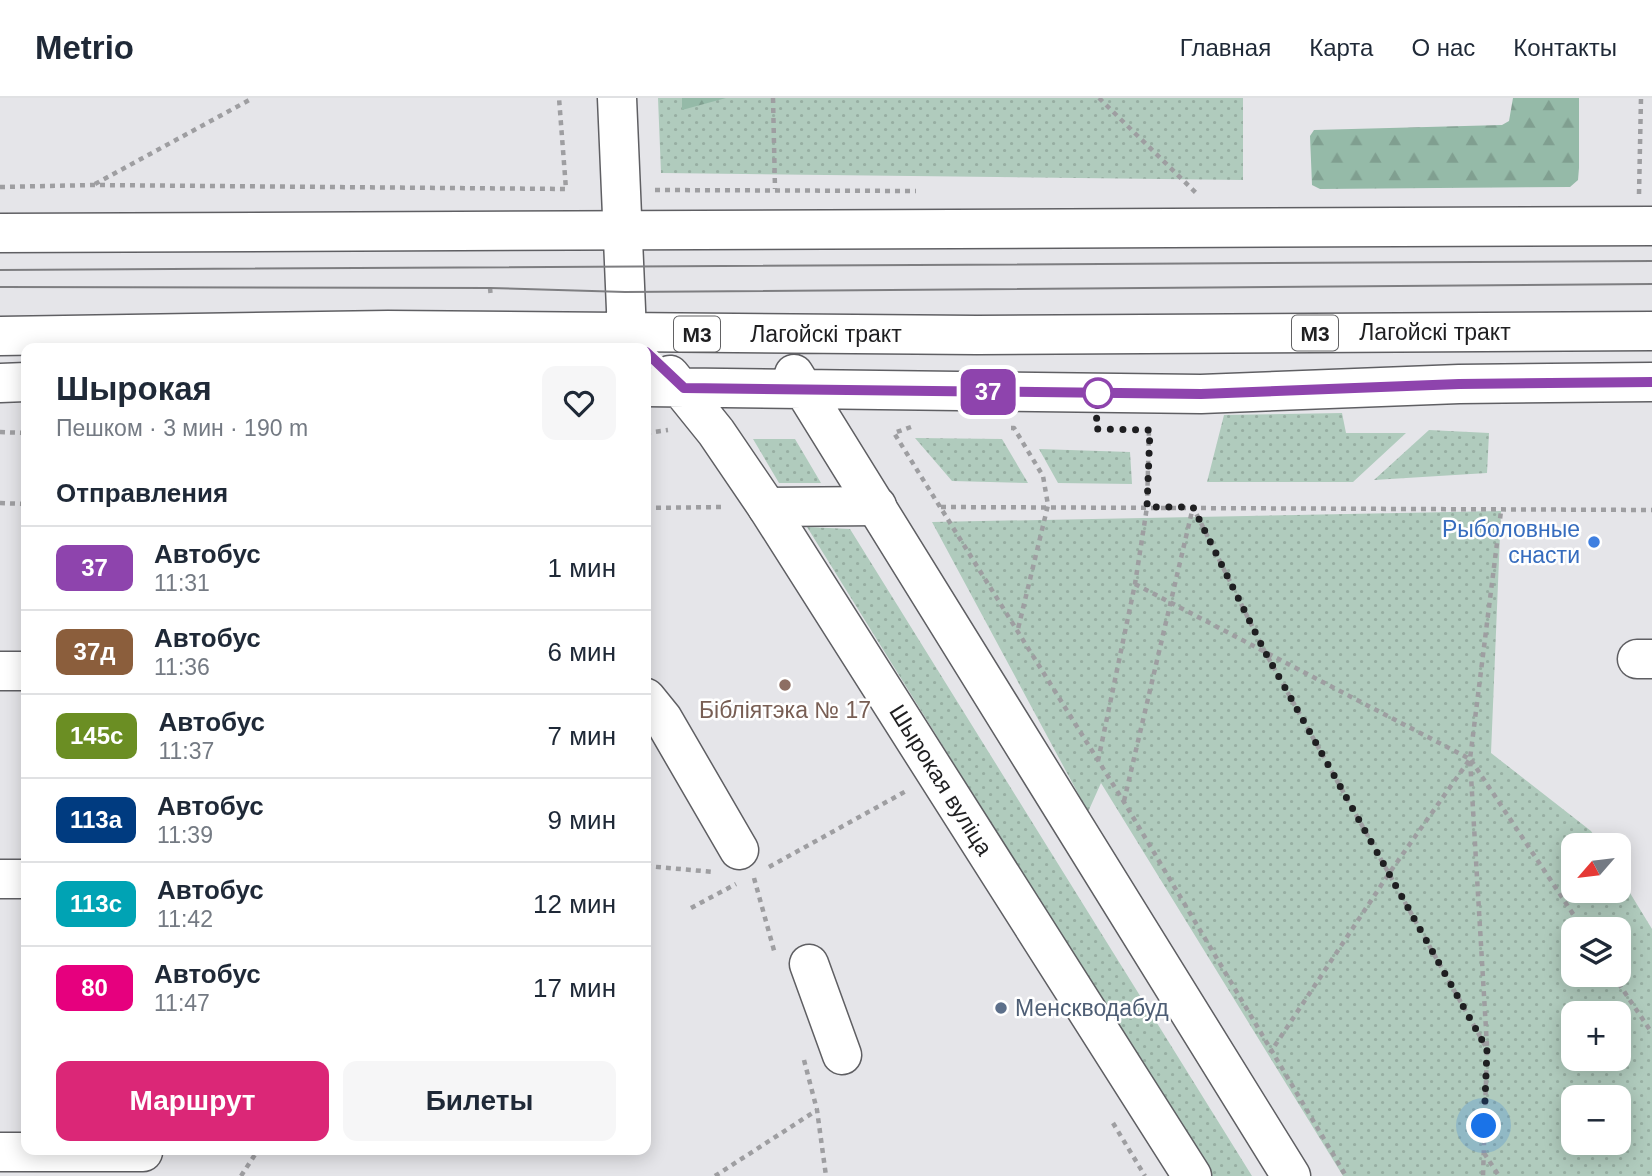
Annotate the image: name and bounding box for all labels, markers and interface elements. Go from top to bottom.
text: Metrio [35,29,134,66]
text: Главная [1180,34,1271,61]
text: Карта [1309,34,1373,61]
text: О нас [1411,34,1475,61]
text: Контакты [1513,34,1617,61]
road number: М3 [674,316,720,352]
road number: М3 [1292,316,1338,350]
street label: Лагойскі тракт [1359,319,1511,345]
street label: Лагойскі тракт [750,321,902,347]
button: heart [542,366,616,440]
line badge: 37 [956,369,1020,415]
text: Шырокая [56,370,212,407]
text: 37 [975,378,1001,405]
unlabelled marker [1083,378,1113,408]
text: Пешком · 3 мин · 190 m [56,415,308,441]
text: Отправления [56,478,228,508]
place label: Рыболовные снасти [1442,516,1580,568]
marker: Рыболовные снасти [1586,534,1602,550]
text: Автобус [154,539,261,569]
text: 1 мин [548,553,616,583]
text: 37 [81,554,108,581]
text: 11:31 [154,570,210,596]
text: Автобус [154,623,261,653]
text: 6 мин [548,637,616,667]
text: 37д [74,638,115,665]
text: 11:36 [154,654,210,680]
marker: Бібліятэка № 17 [777,677,793,693]
place label: Бібліятэка № 17 [699,697,871,723]
street label: Шырокая вуліца [884,700,998,860]
text: Автобус [158,707,265,737]
text: 7 мин [548,721,616,751]
text: 145с [70,722,123,749]
text: 11:37 [158,738,214,764]
text: Автобус [157,791,264,821]
text: 9 мин [548,805,616,835]
text: 113а [70,806,122,833]
text: 11:39 [157,822,213,848]
north arrow [1561,833,1631,903]
map controls [1561,833,1631,1155]
text: Автобус [157,875,264,905]
text: 12 мин [533,889,616,919]
text: 113с [70,890,122,917]
text: 11:42 [157,906,213,932]
button: layers [1561,917,1631,987]
text: Автобус [154,959,261,989]
text: 17 мин [533,973,616,1003]
text: 80 [81,974,108,1001]
text: 11:47 [154,990,210,1016]
place label: Менскводабуд [1015,995,1169,1021]
marker: Менскводабуд [993,1000,1009,1016]
button: + [1561,1001,1631,1071]
button: Маршрут [56,1061,329,1141]
button: Билеты [343,1061,616,1141]
button: − [1561,1085,1631,1155]
your location [1466,1108,1501,1143]

